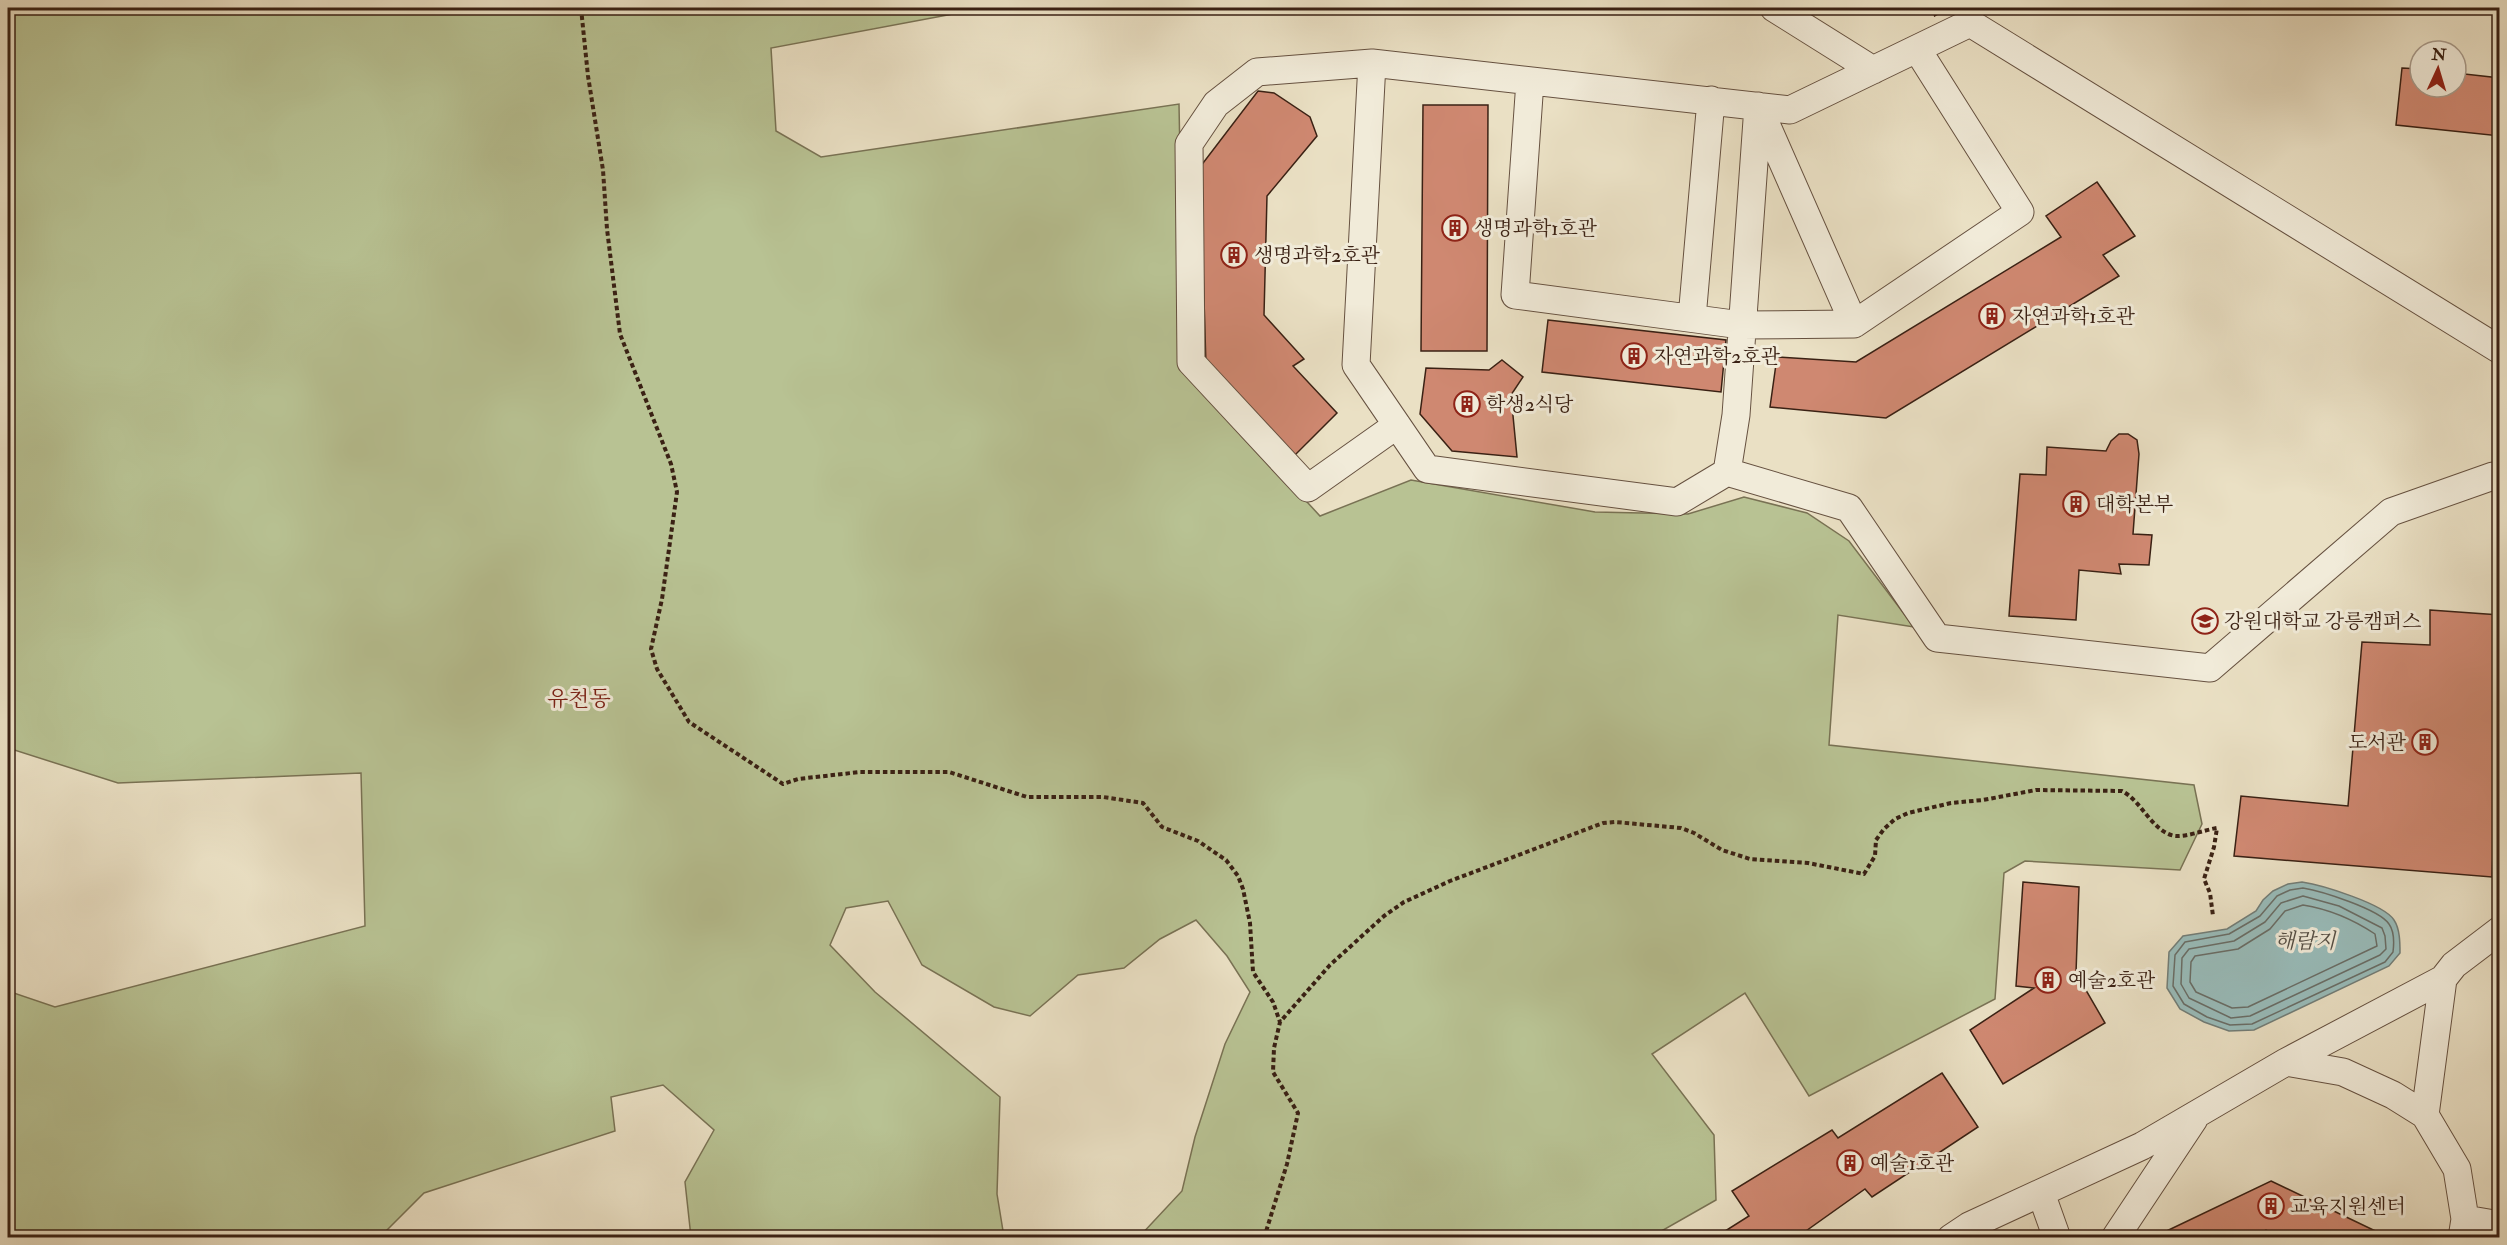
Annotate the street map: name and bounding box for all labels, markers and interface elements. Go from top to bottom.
north arrow [2408,39,2468,99]
text: N [2430,44,2447,66]
building icon: 생명과학1호관 [1440,213,1470,243]
place label: 생명과학1호관 [1474,216,1598,241]
building icon: 생명과학2호관 [1219,240,1249,270]
place label: 생명과학2호관 [1254,243,1381,268]
building icon: 자연과학1호관 [1977,301,2007,331]
place label: 자연과학1호관 [2012,304,2136,329]
building icon: 자연과학2호관 [1619,341,1649,371]
place label: 자연과학2호관 [1654,344,1781,369]
building icon: 학생2식당 [1452,389,1482,419]
place label: 학생2식당 [1486,392,1574,417]
building icon: 대학본부 [2061,489,2091,519]
place label: 대학본부 [2096,492,2173,517]
school or university icon: 강원대학교 강릉캠퍼스 [2190,606,2220,636]
place label: 강원대학교 강릉캠퍼스 [2224,609,2421,634]
district label: 유천동 [547,685,611,713]
building icon: 도서관 [2410,727,2440,757]
place label: 도서관 [2348,730,2407,755]
water label: 해람지 [2275,928,2337,955]
building icon: 예술2호관 [2033,965,2063,995]
place label: 예술2호관 [2068,968,2156,993]
building icon: 예술1호관 [1835,1148,1865,1178]
place label: 예술1호관 [1870,1151,1955,1176]
building icon: 교육지원센터 [2256,1191,2286,1221]
place label: 교육지원센터 [2290,1194,2406,1219]

